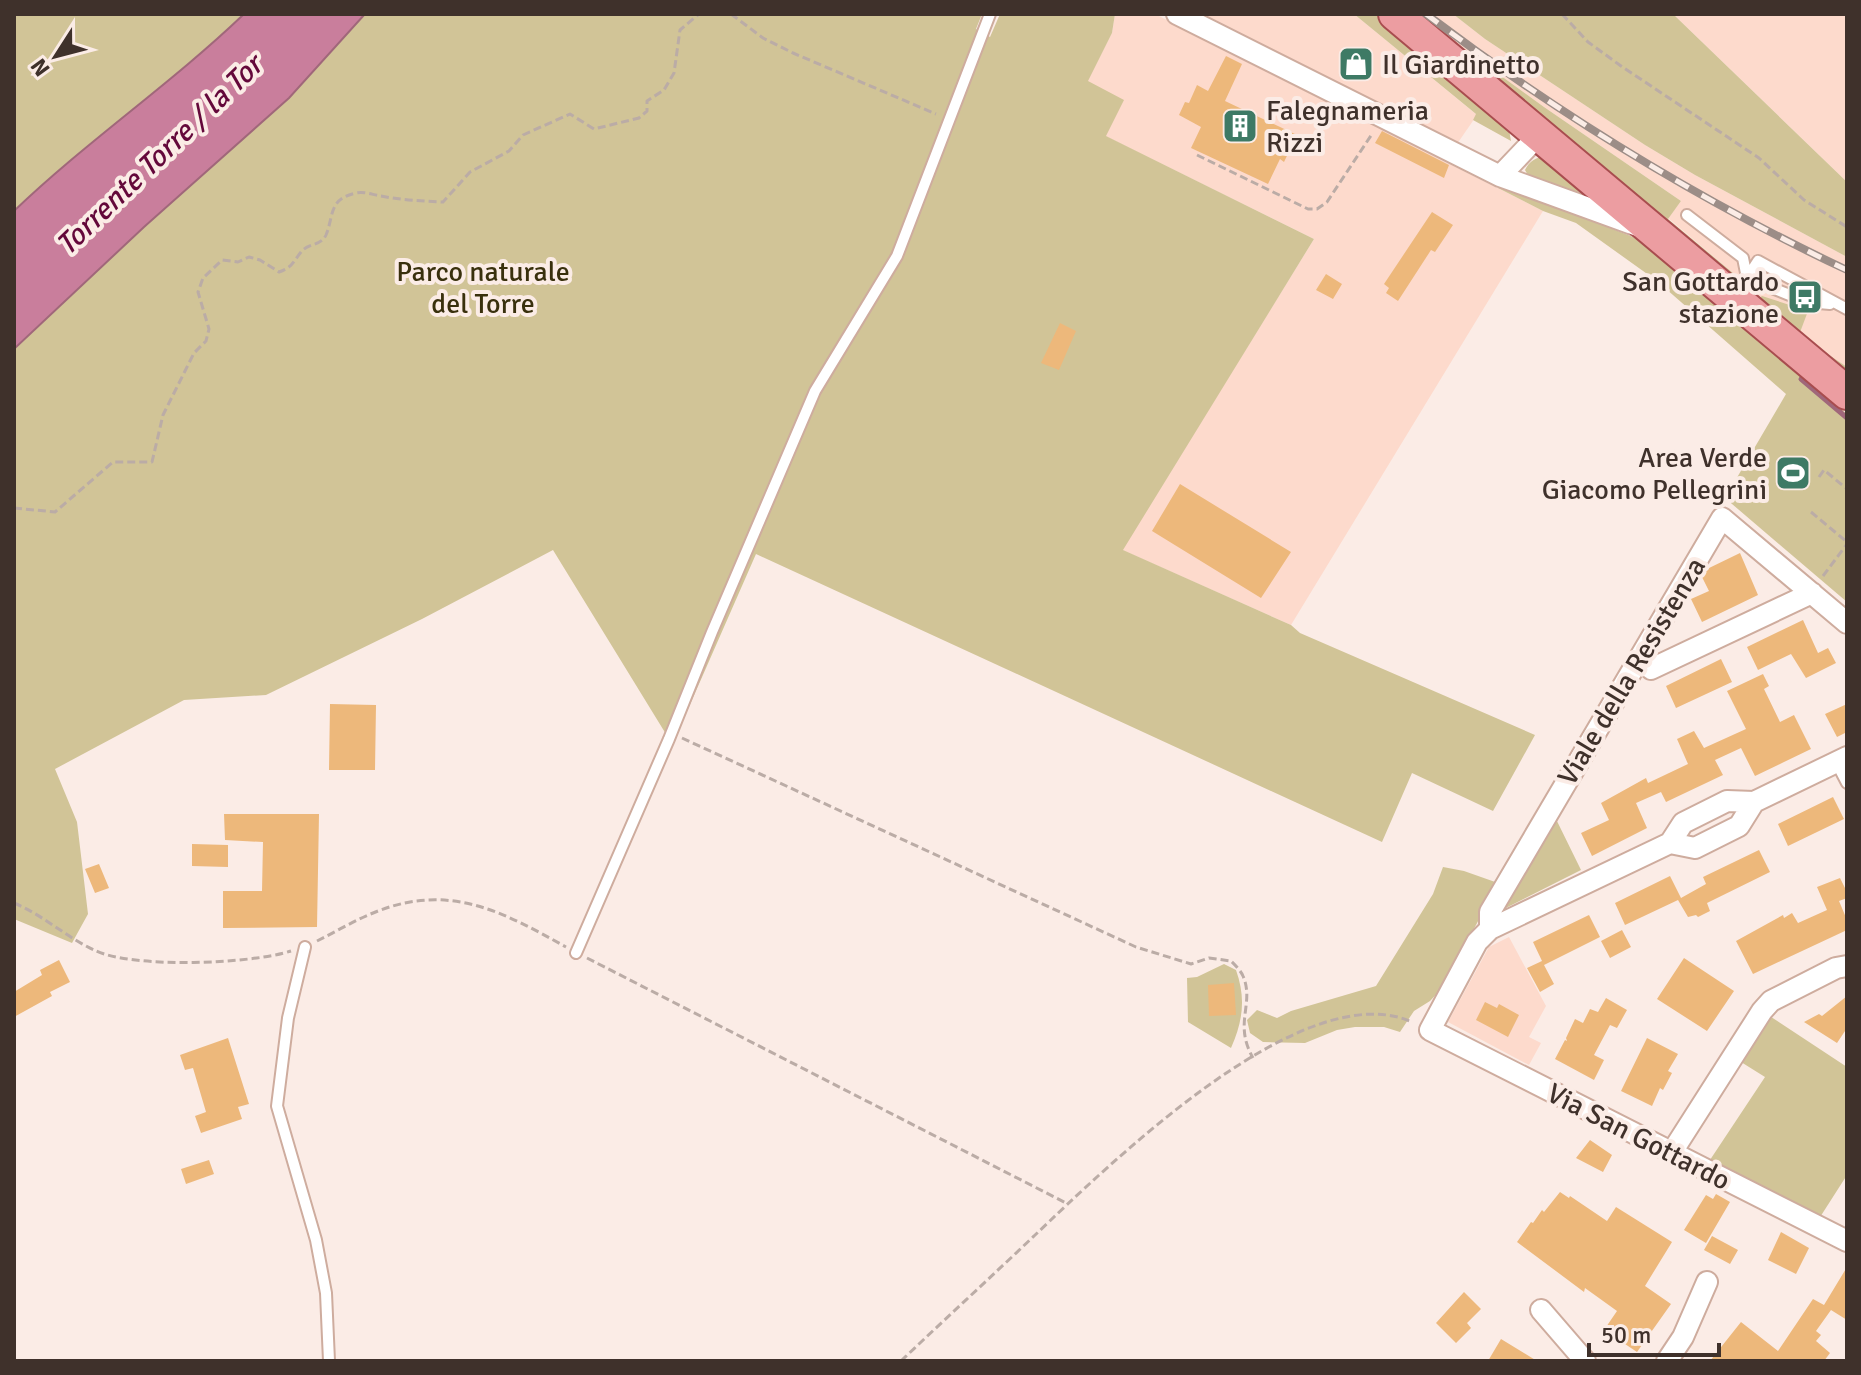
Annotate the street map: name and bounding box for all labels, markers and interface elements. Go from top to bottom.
north arrow [16,16,96,96]
water label: Torrente Torre / la Tor [49,45,273,263]
shop icon: Il Giardinetto [1337,45,1375,83]
place label: Il Giardinetto [1382,48,1540,82]
text: N [25,53,56,82]
place label: Falegnameria Rizzi [1266,94,1429,160]
building icon: Falegnameria Rizzi [1221,107,1259,145]
park label: Parco naturale del Torre [396,255,570,321]
place label: San Gottardo stazione [1622,265,1779,331]
bus stop icon: San Gottardo stazione [1786,278,1824,316]
place label: Area Verde Giacomo Pellegrini [1542,441,1767,507]
sports icon: Area Verde Giacomo Pellegrini [1774,454,1812,492]
street label: Viale della Resistenza [1550,552,1713,791]
street label: Via San Gottardo [1541,1076,1736,1198]
scale bar [1589,1307,1719,1357]
text: 50 m [1601,1320,1651,1350]

